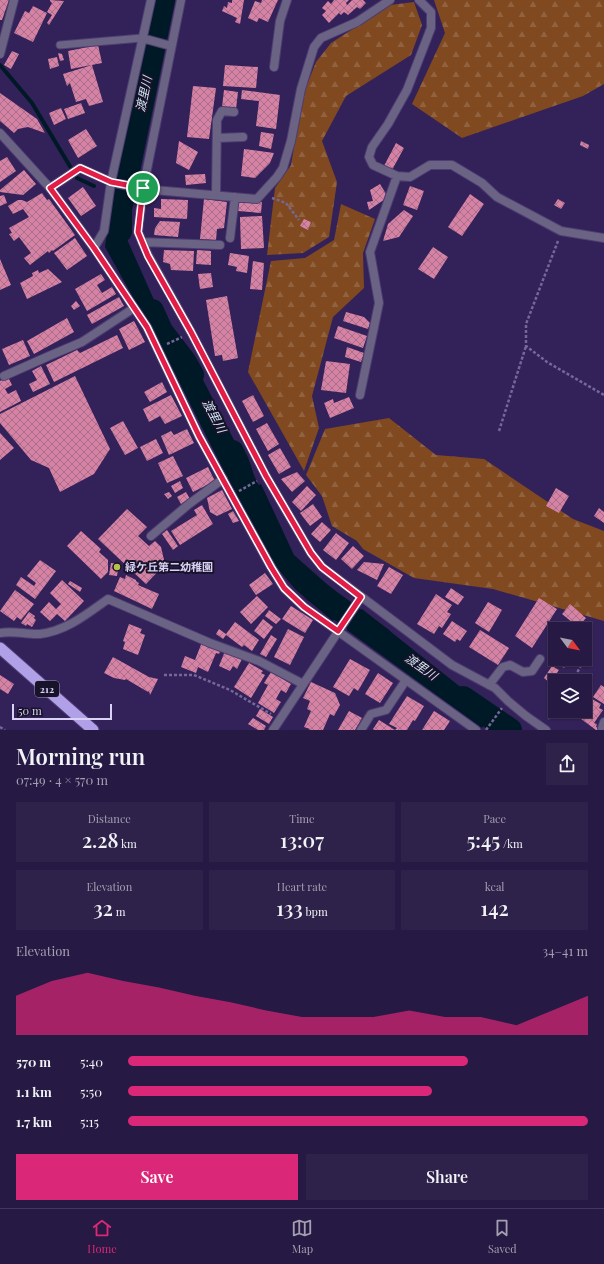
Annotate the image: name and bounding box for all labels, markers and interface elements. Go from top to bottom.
water label: 渡里川 [131,73,155,113]
pin [126,171,160,205]
icon: arrive [132,177,154,199]
water label: 渡里川 [199,396,231,437]
place label: 緑ケ丘第二幼稚園 [125,559,213,574]
marker: 緑ケ丘第二幼稚園 [112,562,122,572]
north arrow [548,622,592,666]
map controls [548,622,592,718]
water label: 渡里川 [402,649,443,684]
button: layers [548,674,592,718]
road number: 212 [35,681,59,697]
scale bar [12,702,112,721]
text: 50 m [18,703,42,718]
text: Morning run [16,741,145,771]
button: share [546,743,588,785]
text: 07:49 · 4 × 570 m [16,771,108,788]
text: Distance [88,811,131,826]
text: Time [289,811,315,826]
text: Pace [483,811,506,826]
text: 2.28 [82,826,119,853]
text: 13:07 [280,826,324,853]
text: 5:45 [466,826,500,853]
text: km [119,836,137,851]
text: /km [500,836,523,851]
text: Elevation [86,879,132,894]
text: Heart rate [277,879,327,894]
text: kcal [485,879,505,894]
text: 32 [93,894,113,921]
text: 133 [276,894,303,921]
text: 142 [481,894,509,921]
text: m [113,904,125,919]
text: bpm [303,904,328,919]
text: Elevation [16,942,70,959]
text: 34–41 m [542,942,588,959]
text: 570 m [16,1053,51,1070]
text: 5:40 [80,1053,103,1070]
text: 1.1 km [16,1083,52,1100]
text: 5:50 [80,1083,102,1100]
text: 1.7 km [16,1113,52,1130]
text: 5:15 [80,1113,99,1130]
button: Save [16,1154,298,1200]
button: Share [306,1154,588,1200]
tab: Home [87,1217,117,1256]
tab: Map [291,1217,313,1256]
tab: Saved [488,1217,517,1256]

